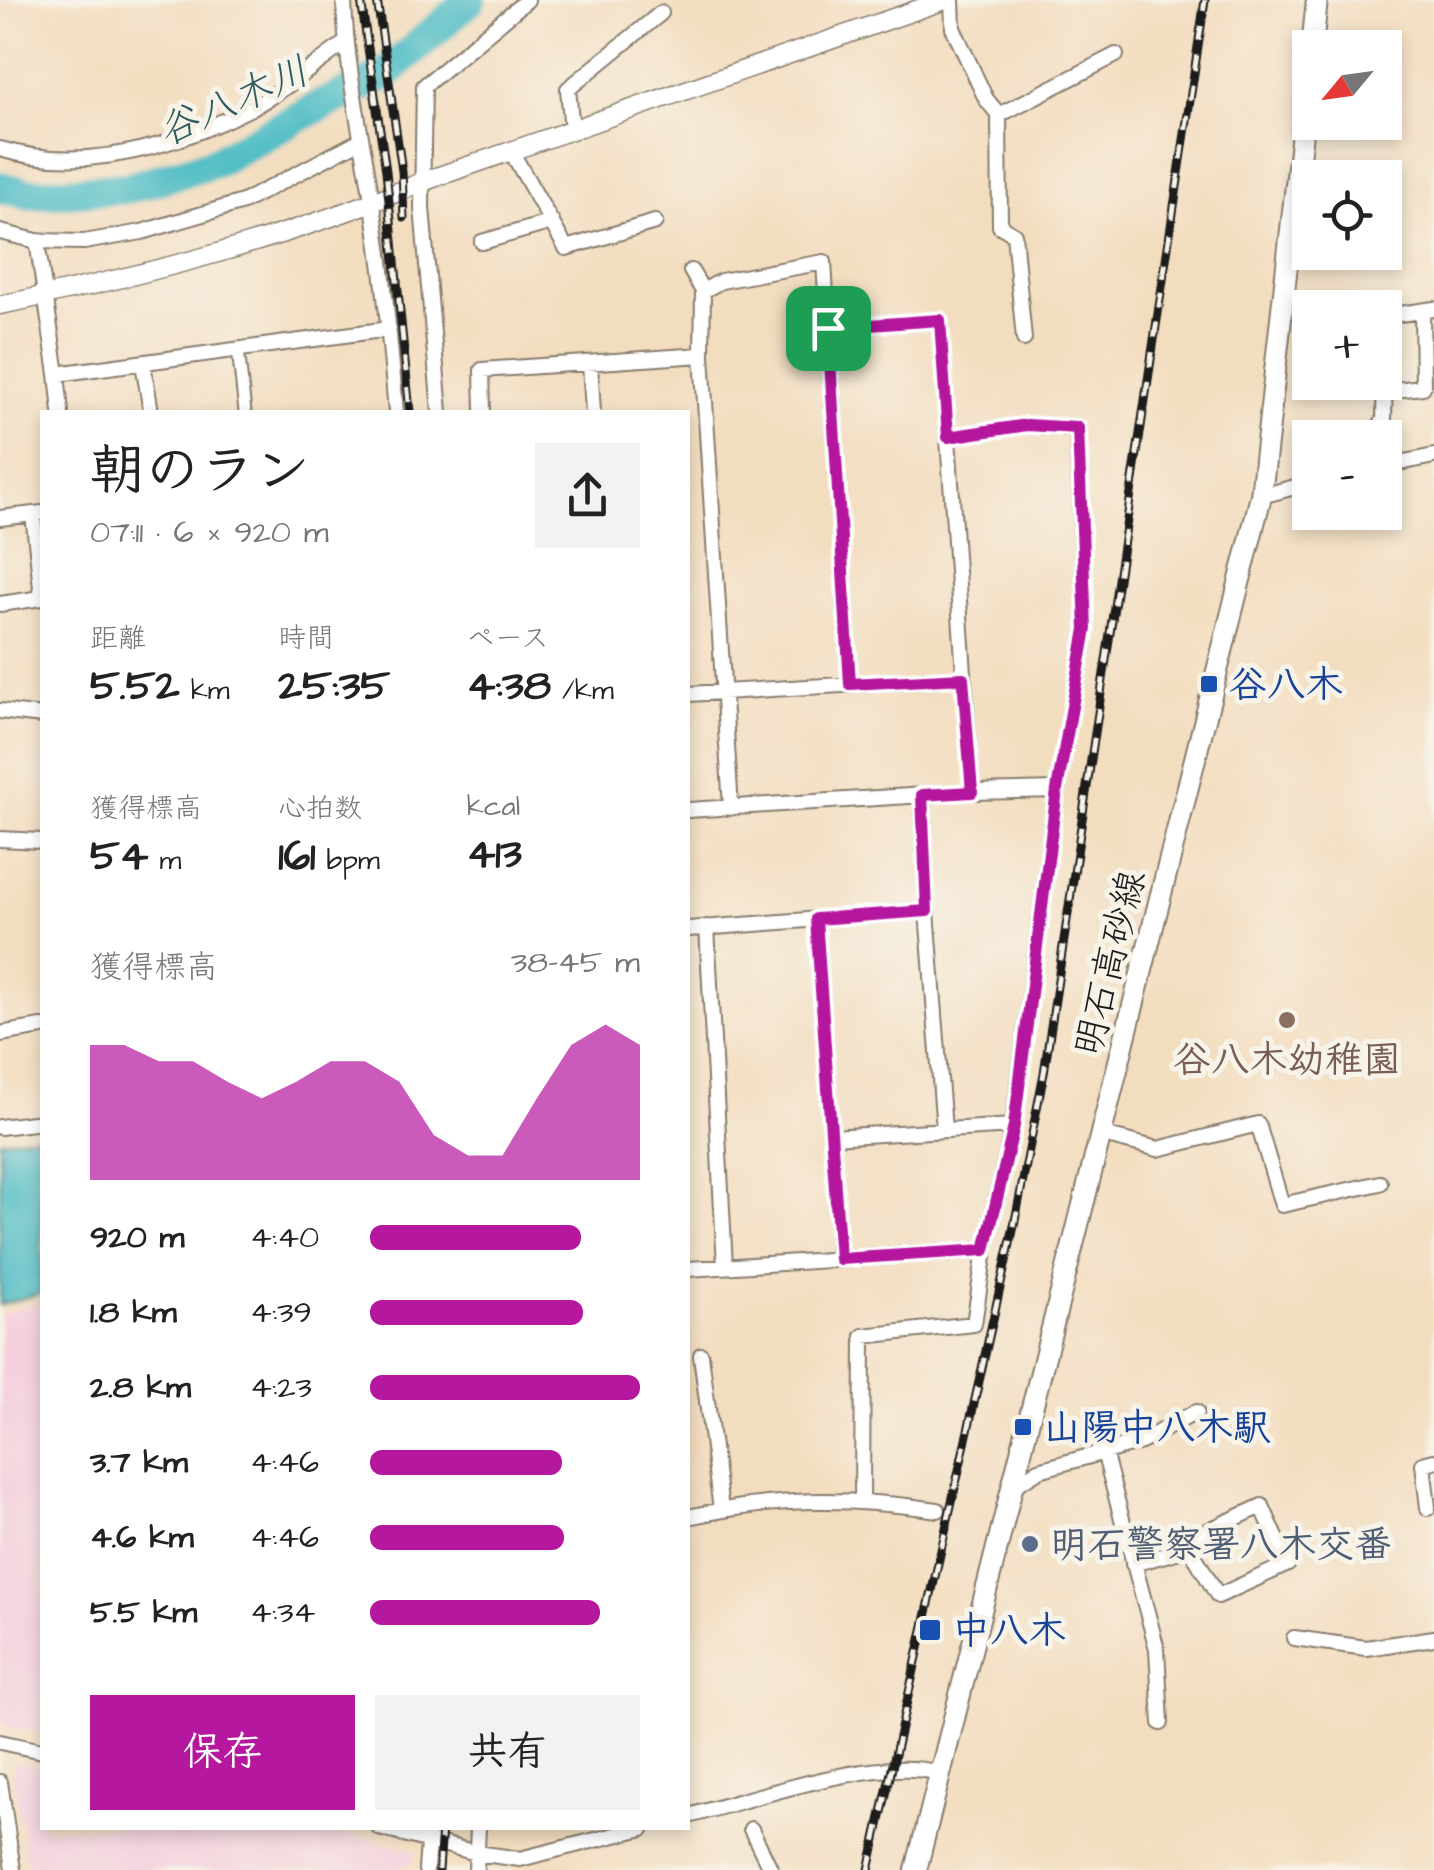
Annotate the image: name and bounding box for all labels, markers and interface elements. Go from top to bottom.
north arrow [1292,30,1402,140]
map controls [1292,30,1402,530]
water label: 谷八木川 [150,45,318,160]
button: locate [1292,160,1402,270]
pin [786,286,871,371]
button: + [1292,290,1402,400]
icon: arrive [801,301,856,356]
button: − [1292,420,1402,530]
text: 朝のラン [90,434,310,510]
button: share [535,443,640,548]
text: 07:11 · 6 × 920 m [90,510,329,555]
text: 距離 [90,619,146,658]
text: 時間 [278,619,334,658]
text: ペース [467,619,549,658]
text: 5.52 [90,658,179,716]
text: 25:35 [278,658,390,716]
text: 4:38 [467,658,551,716]
place label: 谷八木 [1229,660,1343,712]
text: km [179,671,230,710]
text: /km [551,671,614,710]
marker: 谷八木 [1198,673,1220,695]
text: kcal [467,787,520,826]
text: 獲得標高 [90,789,202,828]
text: 心拍数 [278,789,362,828]
text: 413 [467,826,522,884]
text: 54 [90,828,148,886]
text: 161 [278,828,315,886]
text: m [148,841,181,880]
text: bpm [315,841,380,880]
street label: 明石高砂線 [1063,865,1159,1062]
text: 38–45 m [511,940,640,985]
text: 獲得標高 [90,945,218,990]
marker: 谷八木幼稚園 [1276,1009,1298,1031]
place label: 谷八木幼稚園 [1173,1035,1401,1087]
text: 920 m [90,1215,184,1260]
text: 4:40 [250,1215,319,1260]
text: 1.8 km [90,1290,177,1335]
text: 4:39 [250,1290,312,1335]
text: 2.8 km [90,1365,191,1410]
text: 4:23 [250,1365,312,1410]
place label: 山陽中八木駅 [1043,1403,1271,1455]
marker: 山陽中八木駅 [1012,1416,1034,1438]
text: 3.7 km [90,1440,188,1485]
text: 4:46 [250,1440,319,1485]
text: 4.6 km [90,1515,194,1560]
text: 4:46 [250,1515,319,1560]
place label: 明石警察署八木交番 [1050,1520,1392,1572]
marker: 明石警察署八木交番 [1019,1533,1041,1555]
text: 5.5 km [90,1590,197,1635]
text: 4:34 [250,1590,315,1635]
place label: 中八木 [952,1606,1066,1658]
marker: 中八木 [917,1617,943,1643]
button: 保存 [90,1695,355,1810]
button: 共有 [375,1695,640,1810]

